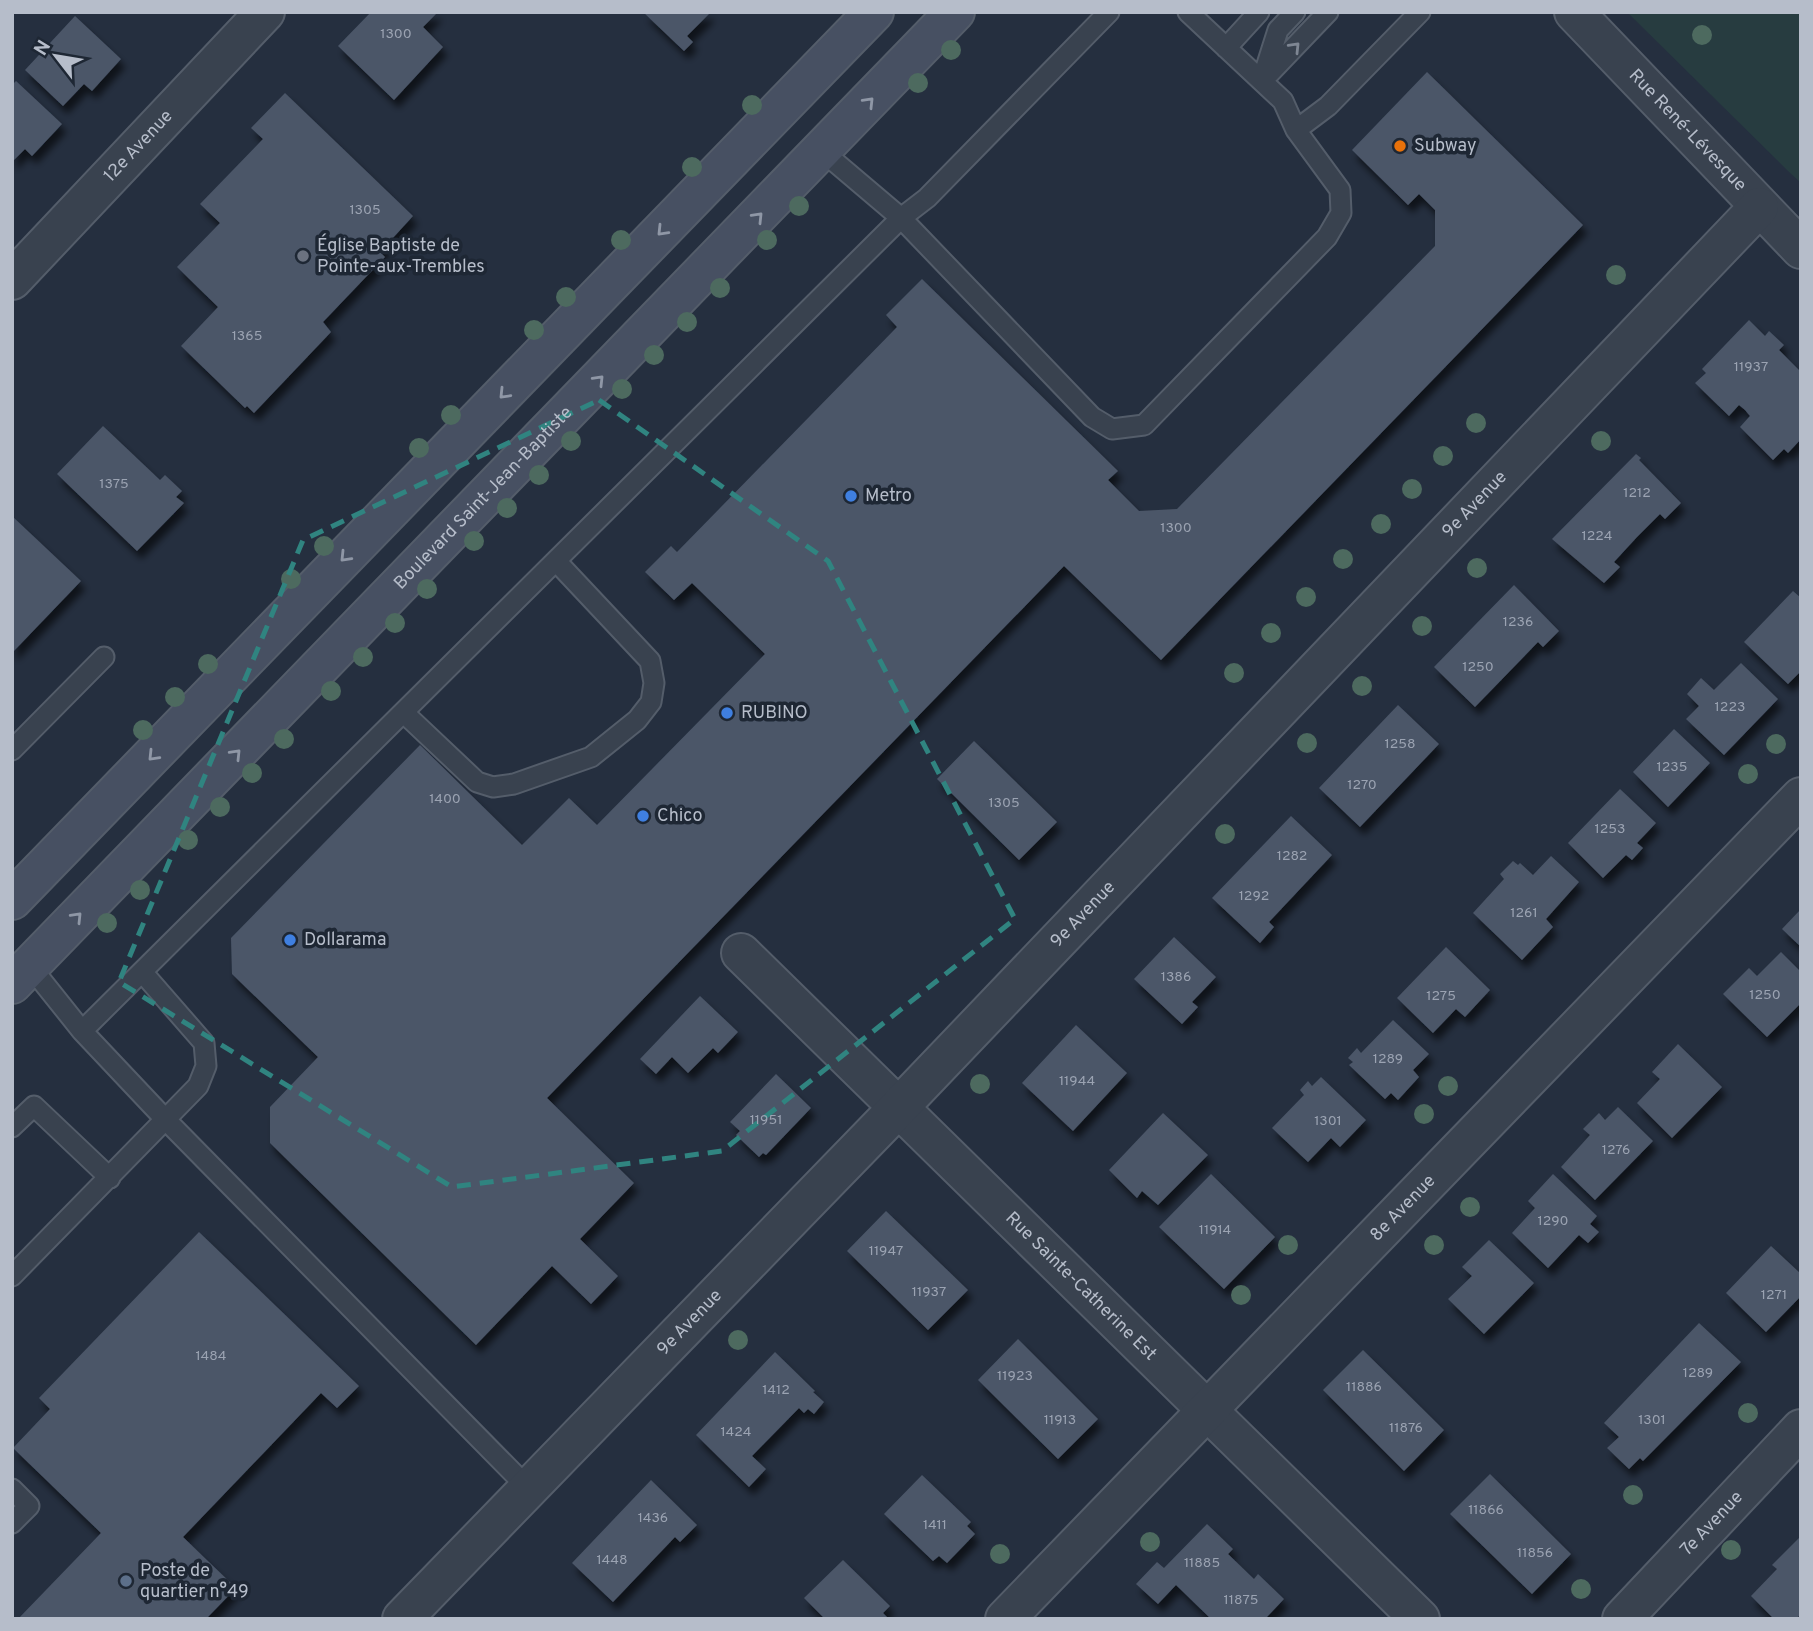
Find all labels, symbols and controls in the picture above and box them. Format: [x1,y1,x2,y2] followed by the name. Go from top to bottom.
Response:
[21,21,91,91] north arrow
[380,26,412,43] house number: 1300
[29,36,57,60] text: N
[1286,42,1299,55] one-way arrow
[1624,64,1751,196] street label: Rue René-Lévesque
[861,97,874,110] one-way arrow
[99,105,178,187] street label: 12e Avenue
[1414,135,1477,158] place label: Subway
[1392,138,1408,154] marker: Subway
[349,202,381,219] house number: 1305
[749,212,762,225] one-way arrow
[658,223,671,236] one-way arrow
[317,233,485,279] place label: Église Baptiste de Pointe-aux-Trembles
[295,248,311,264] marker: Église Baptiste de Pointe-aux-Trembles
[232,328,262,345] house number: 1365
[1734,359,1768,376] house number: 11937
[591,375,604,388] one-way arrow
[499,386,512,399] one-way arrow
[389,401,578,595] street label: Boulevard Saint-Jean-Baptiste
[1437,466,1512,543] street label: 9e Avenue
[99,476,129,493] house number: 1375
[865,485,912,508] place label: Metro
[1623,485,1651,502] house number: 1212
[843,488,859,504] marker: Metro
[1160,520,1192,537] house number: 1300
[1582,528,1612,545] house number: 1224
[341,549,354,562] one-way arrow
[1503,614,1533,631] house number: 1236
[1462,659,1494,676] house number: 1250
[1715,699,1745,716] house number: 1223
[741,702,808,725] place label: RUBINO
[719,705,735,721] marker: RUBINO
[1384,736,1416,753] house number: 1258
[148,747,161,760] one-way arrow
[227,749,240,762] one-way arrow
[1657,759,1687,776] house number: 1235
[1347,777,1377,794] house number: 1270
[429,791,461,808] house number: 1400
[988,795,1020,812] house number: 1305
[657,805,703,828] place label: Chico
[635,808,651,824] marker: Chico
[1595,821,1625,838] house number: 1253
[1277,848,1307,865] house number: 1282
[1046,876,1120,953] street label: 9e Avenue
[1239,888,1269,905] house number: 1292
[1510,905,1538,922] house number: 1261
[69,912,82,925] one-way arrow
[304,929,386,952] place label: Dollarama
[282,932,298,948] marker: Dollarama
[1161,969,1191,986] house number: 1386
[1749,987,1781,1004] house number: 1250
[1426,988,1456,1005] house number: 1275
[1373,1051,1403,1068] house number: 1289
[1059,1073,1095,1090] house number: 11944
[750,1112,782,1129] house number: 11951
[1314,1113,1342,1130] house number: 1301
[1602,1142,1630,1159] house number: 1276
[1365,1170,1441,1246] street label: 8e Avenue
[1000,1207,1161,1366] street label: Rue Sainte-Catherine Est
[1537,1213,1569,1230] house number: 1290
[1199,1222,1231,1239] house number: 11914
[869,1243,903,1260] house number: 11947
[652,1284,727,1361] street label: 9e Avenue
[912,1284,946,1301] house number: 11937
[1761,1287,1787,1304] house number: 1271
[196,1348,226,1365] house number: 1484
[1683,1365,1713,1382] house number: 1289
[997,1368,1033,1385] house number: 11923
[1346,1379,1382,1396] house number: 11886
[762,1382,790,1399] house number: 1412
[1044,1412,1076,1429] house number: 11913
[1638,1412,1666,1429] house number: 1301
[1389,1420,1423,1437] house number: 11876
[721,1424,751,1441] house number: 1424
[1676,1486,1748,1561] street label: 7e Avenue
[1468,1502,1504,1519] house number: 11866
[638,1510,668,1527] house number: 1436
[923,1517,947,1534] house number: 1411
[1517,1545,1553,1562] house number: 11856
[597,1552,627,1569] house number: 1448
[1184,1555,1220,1572] house number: 11885
[140,1560,249,1604] place label: Poste de quartier n°49
[118,1573,134,1589] marker: Poste de quartier n°49
[1224,1592,1258,1609] house number: 11875

